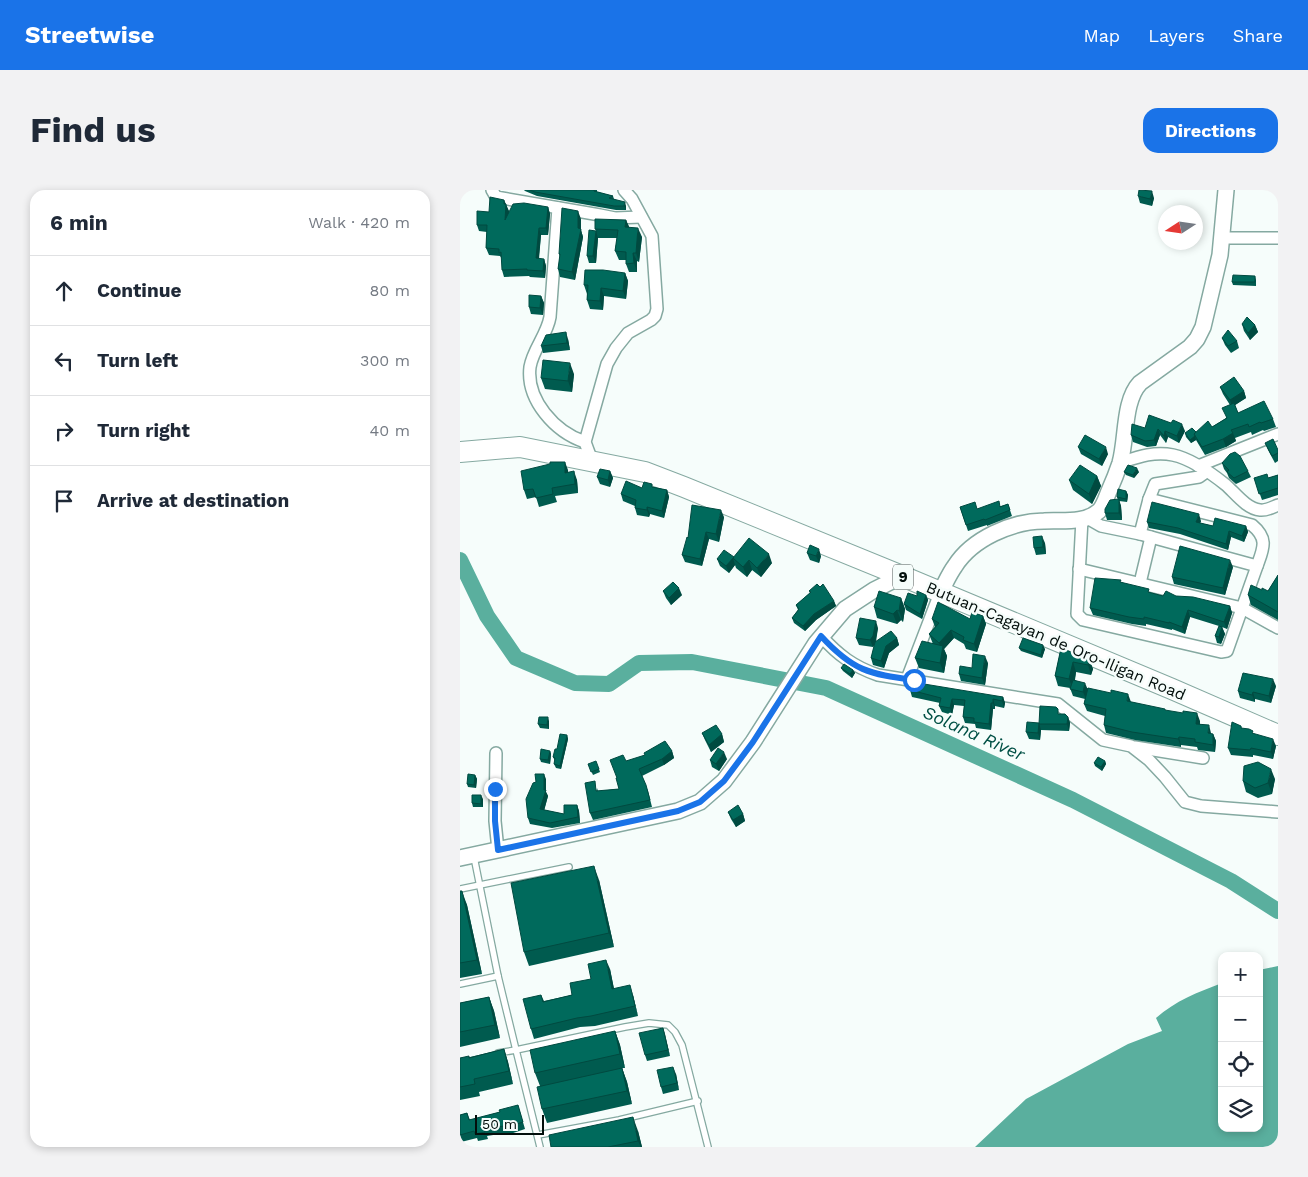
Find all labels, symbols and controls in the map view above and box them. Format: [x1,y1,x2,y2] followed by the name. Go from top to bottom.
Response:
[25,21,154,49] text: Streetwise
[1083,25,1120,46] text: Map
[1148,25,1205,46] text: Layers
[1233,25,1283,46] text: Share
[1143,108,1278,153] button: Directions
[30,109,156,151] text: Find us
[1158,205,1203,250] north arrow
[50,210,108,235] text: 6 min
[308,213,410,232] text: Walk · 420 m
[50,277,78,305] icon: ahead
[97,279,181,302] text: Continue
[369,281,410,300] text: 80 m
[50,347,78,375] icon: left
[97,349,178,372] text: Turn left
[360,351,410,370] text: 300 m
[50,417,78,445] icon: right
[97,419,190,442] text: Turn right
[370,421,410,440] text: 40 m
[50,487,78,515] icon: arrive
[97,489,289,512] text: Arrive at destination
[893,564,913,590] road number: 9
[923,578,1189,704] street label: Butuan-Cagayan de Oro-Iligan Road
[903,669,926,692] route start
[920,701,1029,765] water label: Solana River
[484,778,507,801] route end
[1218,952,1263,1132] map controls
[1218,952,1263,997] button: +
[1218,997,1263,1042] button: −
[1218,1042,1263,1087] button: locate
[1218,1087,1263,1132] button: layers
[475,1112,544,1135] scale bar
[482,1116,517,1132] text: 50 m

